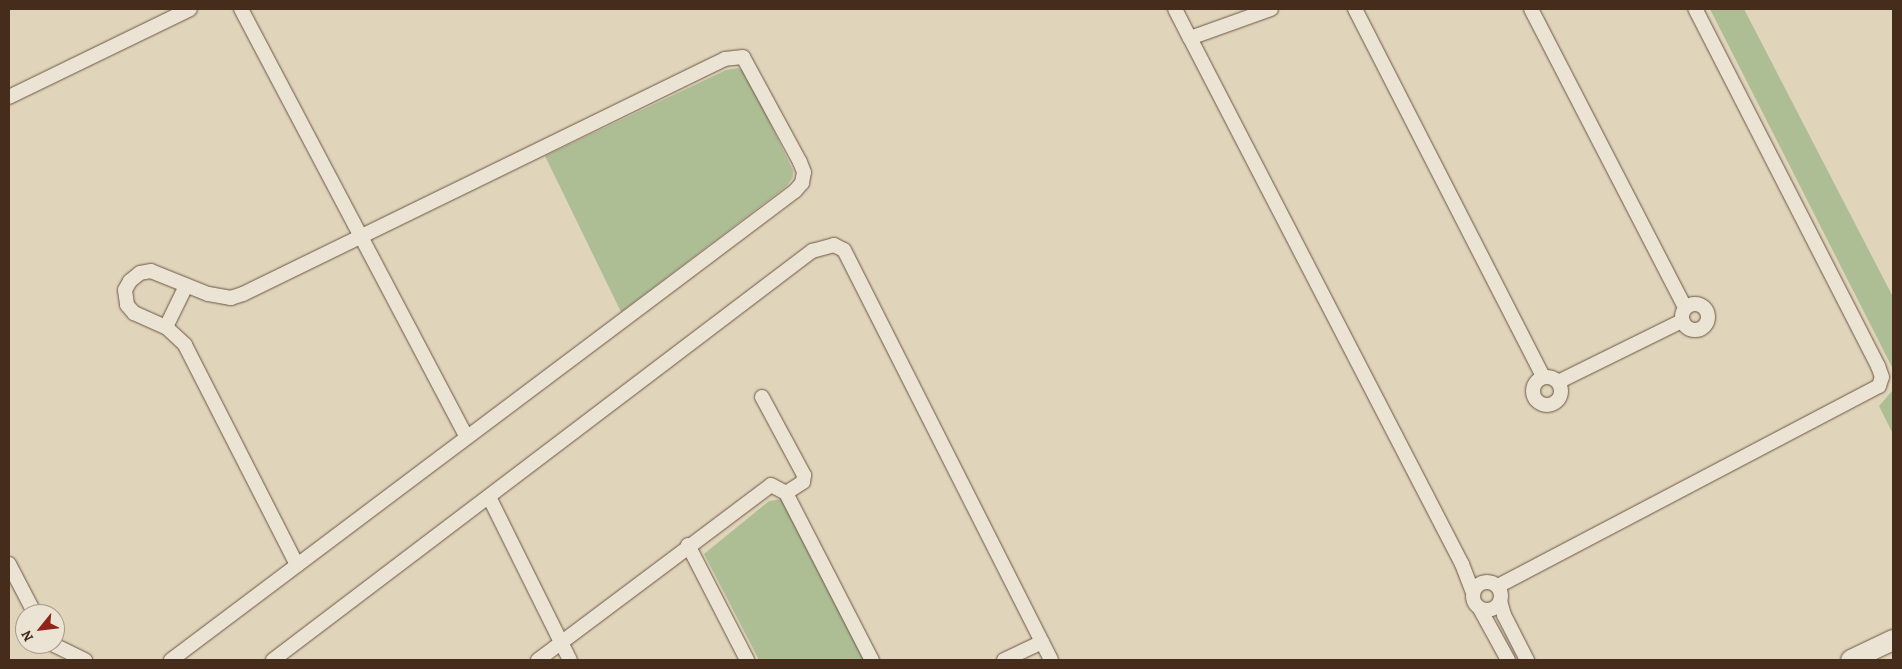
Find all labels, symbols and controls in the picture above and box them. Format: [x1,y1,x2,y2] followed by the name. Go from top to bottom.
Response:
[15,604,65,654] north arrow
[17,627,38,645] text: N

